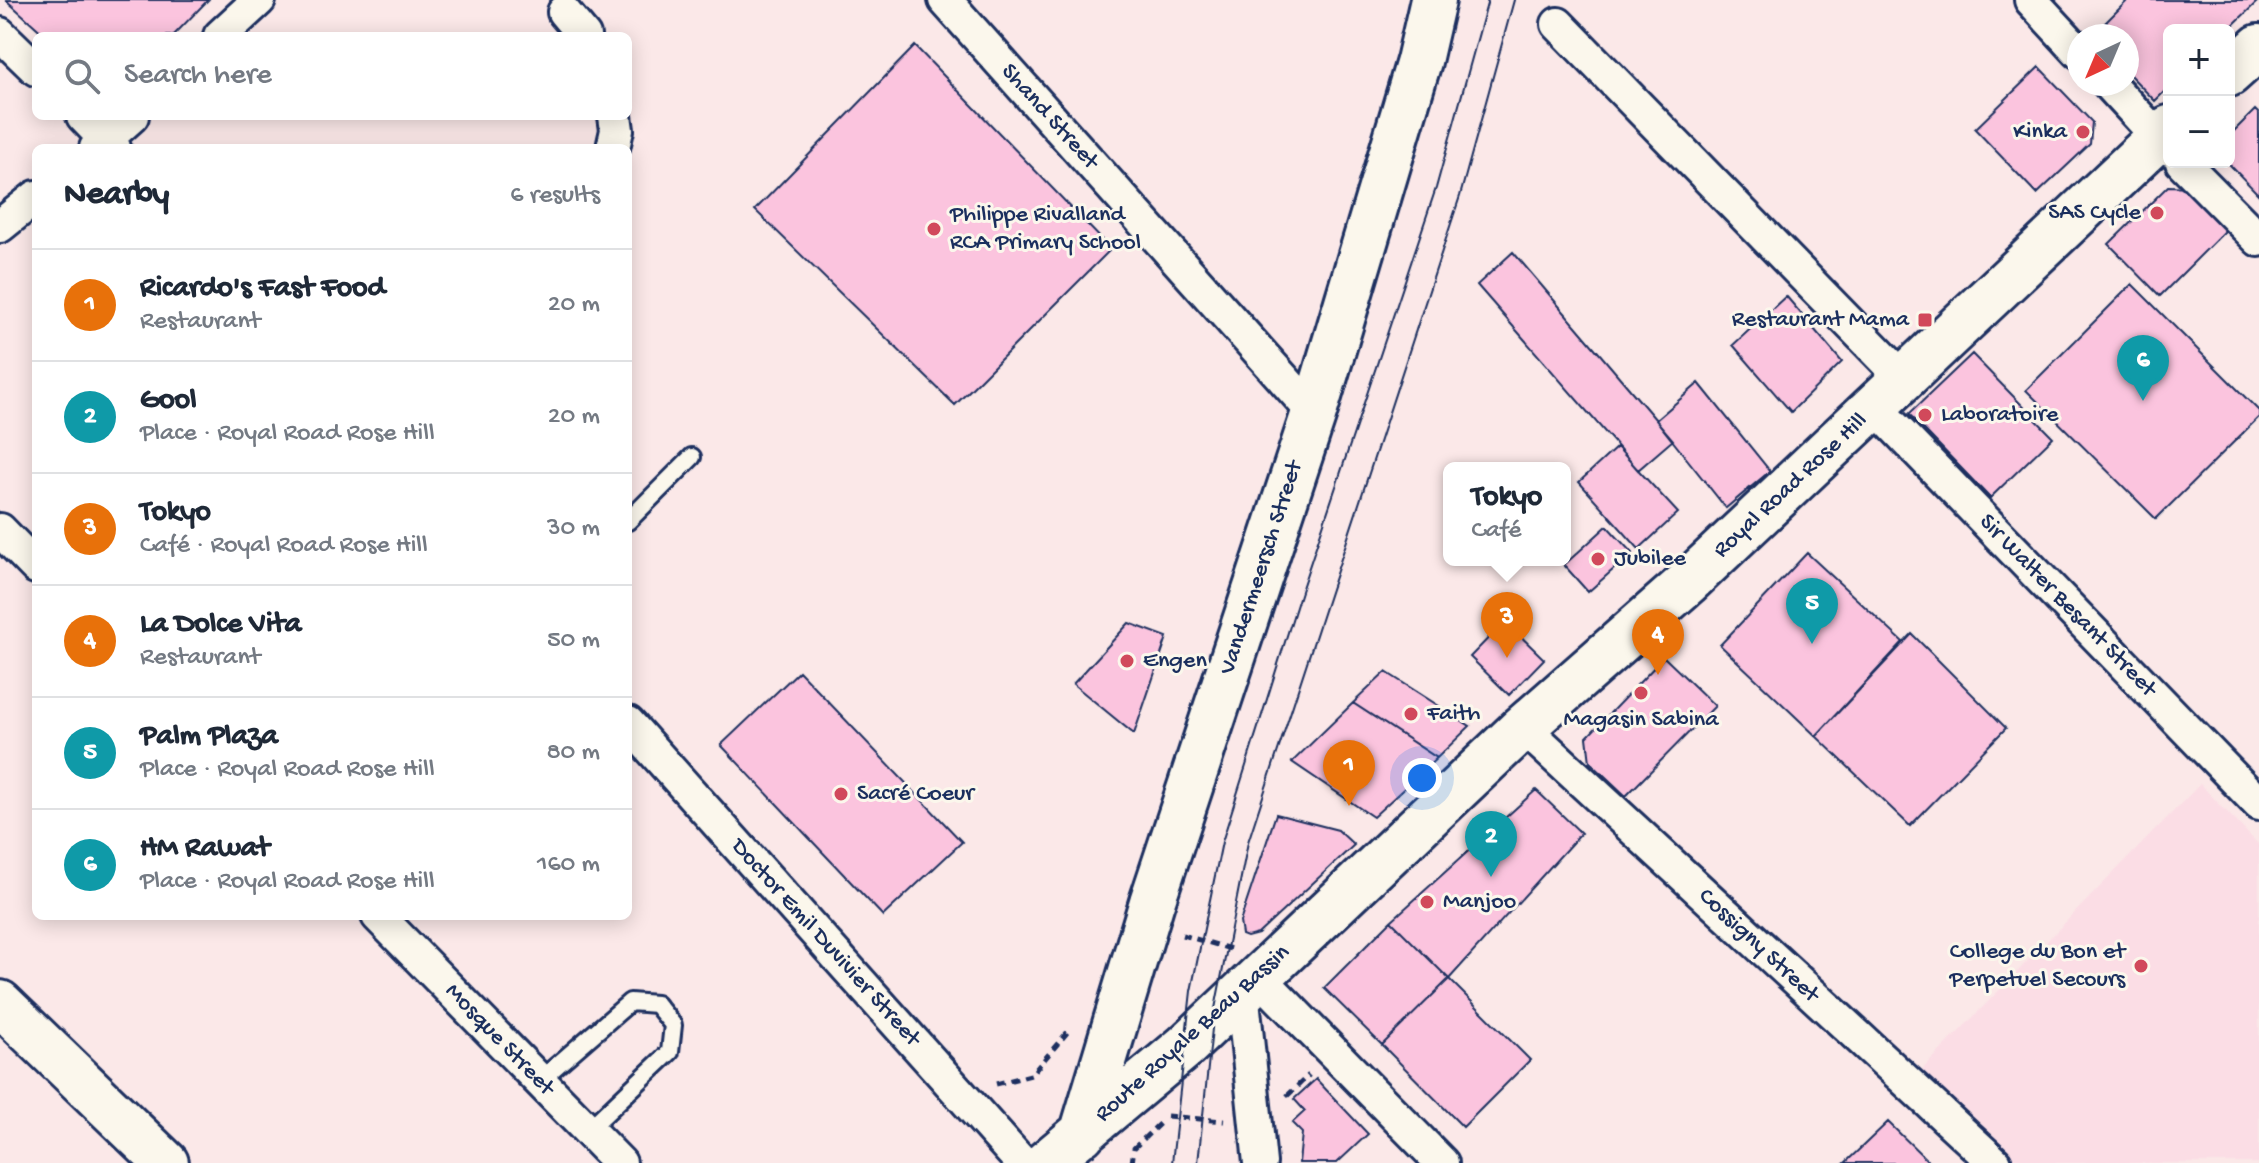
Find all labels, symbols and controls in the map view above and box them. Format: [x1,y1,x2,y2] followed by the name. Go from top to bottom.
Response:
[2067,24,2139,96] north arrow
[2163,24,2235,168] map controls
[2163,24,2235,96] button: +
[32,32,632,120] search box
[60,54,104,98] icon: search
[994,58,1106,178] street label: Shand Street
[124,59,272,94] text: Search here
[2163,96,2235,168] button: −
[2013,118,2068,147] place label: Kinka
[2074,123,2092,141] marker: Kinka
[64,176,169,216] text: Nearby
[510,181,600,212] text: 6 results
[2048,199,2142,228] place label: SAS Cycle
[949,201,1141,258] place label: Philippe Rivalland RCA Primary School
[2148,204,2166,222] marker: SAS Cycle
[925,220,943,238] marker: Philippe Rivalland RCA Primary School
[140,272,385,307] text: Ricardo's Fast Food
[85,290,95,321] text: 1
[548,290,600,321] text: 20 m
[1732,306,1910,335] place label: Restaurant Mama
[140,307,260,338] text: Restaurant
[1916,311,1934,329] marker: Restaurant Mama
[2117,335,2169,401] pin: 6
[140,384,197,419] text: Gool
[1941,401,2059,430] place label: Laboratoire
[84,402,96,433] text: 2
[548,402,600,433] text: 20 m
[1916,406,1934,424] marker: Laboratoire
[1708,407,1874,565] street label: Royal Road Rose Hill
[140,419,435,450] text: Place · Royal Road Rose Hill
[1213,455,1311,679] street label: Vandermeersch Street
[1443,462,1571,566] popup
[1472,481,1542,516] text: Tokyo
[140,496,211,531] text: Tokyo
[1972,508,2164,705] street label: Sir Walter Besant Street
[83,514,97,545] text: 3
[547,514,600,545] text: 30 m
[1472,516,1521,547] text: Café
[140,531,428,562] text: Café · Royal Road Rose Hill
[1614,545,1687,574] place label: Jubilee
[1589,550,1607,568] marker: Jubilee
[1786,578,1838,644] pin: 5
[1481,592,1533,658] pin: 3
[140,608,301,643] text: La Dolce Vita
[1632,609,1684,675] pin: 4
[84,626,96,657] text: 4
[547,626,600,657] text: 50 m
[140,643,260,674] text: Restaurant
[1143,647,1207,676] place label: Engen
[1118,652,1136,670] marker: Engen
[1632,684,1650,702] marker: Magasin Sabina
[1426,700,1481,729] place label: Faith
[1402,705,1420,723] marker: Faith
[1563,706,1719,735] place label: Magasin Sabina
[140,720,278,755] text: Palm Plaza
[83,738,97,769] text: 5
[546,738,600,769] text: 80 m
[1323,740,1375,806] pin: 1
[140,755,435,786] text: Place · Royal Road Rose Hill
[1402,758,1442,798] your location
[857,780,976,809] place label: Sacré Coeur
[832,785,850,803] marker: Sacré Coeur
[1465,811,1517,877] pin: 2
[140,832,270,867] text: HM Rawat
[723,832,928,1055] street label: Doctor Emil Duvivier Street
[83,850,97,881] text: 6
[537,850,600,881] text: 160 m
[140,867,435,898] text: Place · Royal Road Rose Hill
[1691,883,1826,1011] street label: Cossigny Street
[1443,888,1516,917] place label: Manjoo
[1418,893,1436,911] marker: Manjoo
[1089,938,1297,1129] street label: Route Royale Beau Bassin
[1949,938,2127,995] place label: College du Bon et Perpetuel Secours
[2132,957,2150,975] marker: College du Bon et Perpetuel Secours
[438,978,562,1104] street label: Mosque Street

